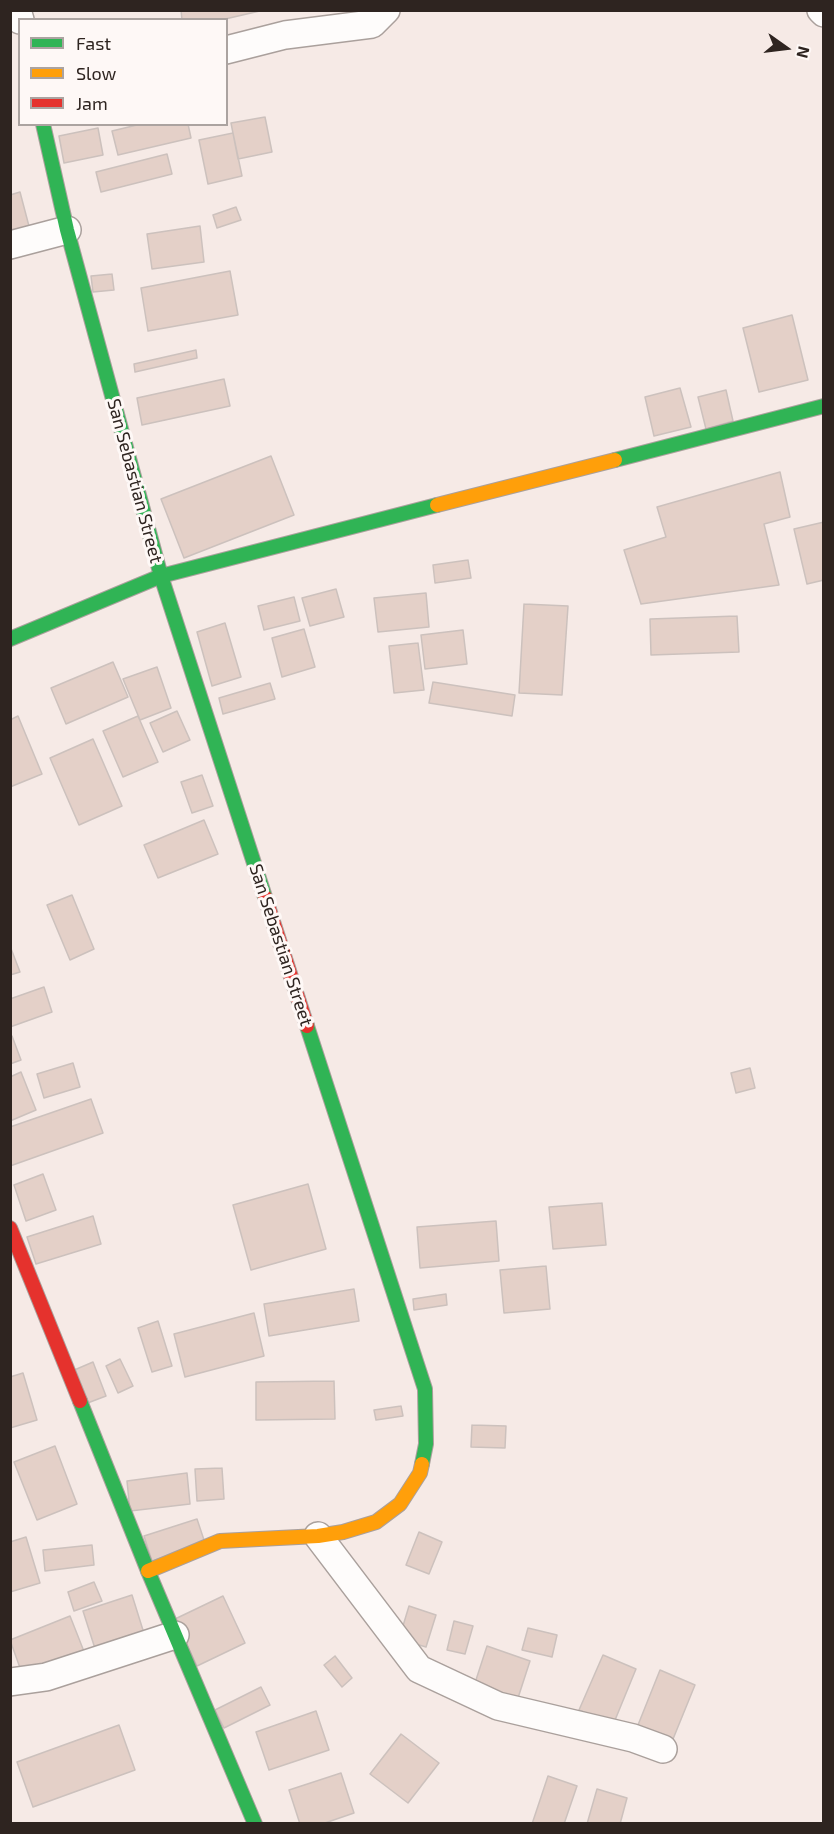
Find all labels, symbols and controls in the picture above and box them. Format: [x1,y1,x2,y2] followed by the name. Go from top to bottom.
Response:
[18,18,228,126] legend
[756,18,816,78] north arrow
[76,32,111,54] text: Fast
[793,45,815,60] text: N
[76,62,116,84] text: Slow
[76,92,108,114] text: Jam
[103,396,167,566] street label: San Sebastian Street
[245,861,317,1029] street label: San Sebastian Street

